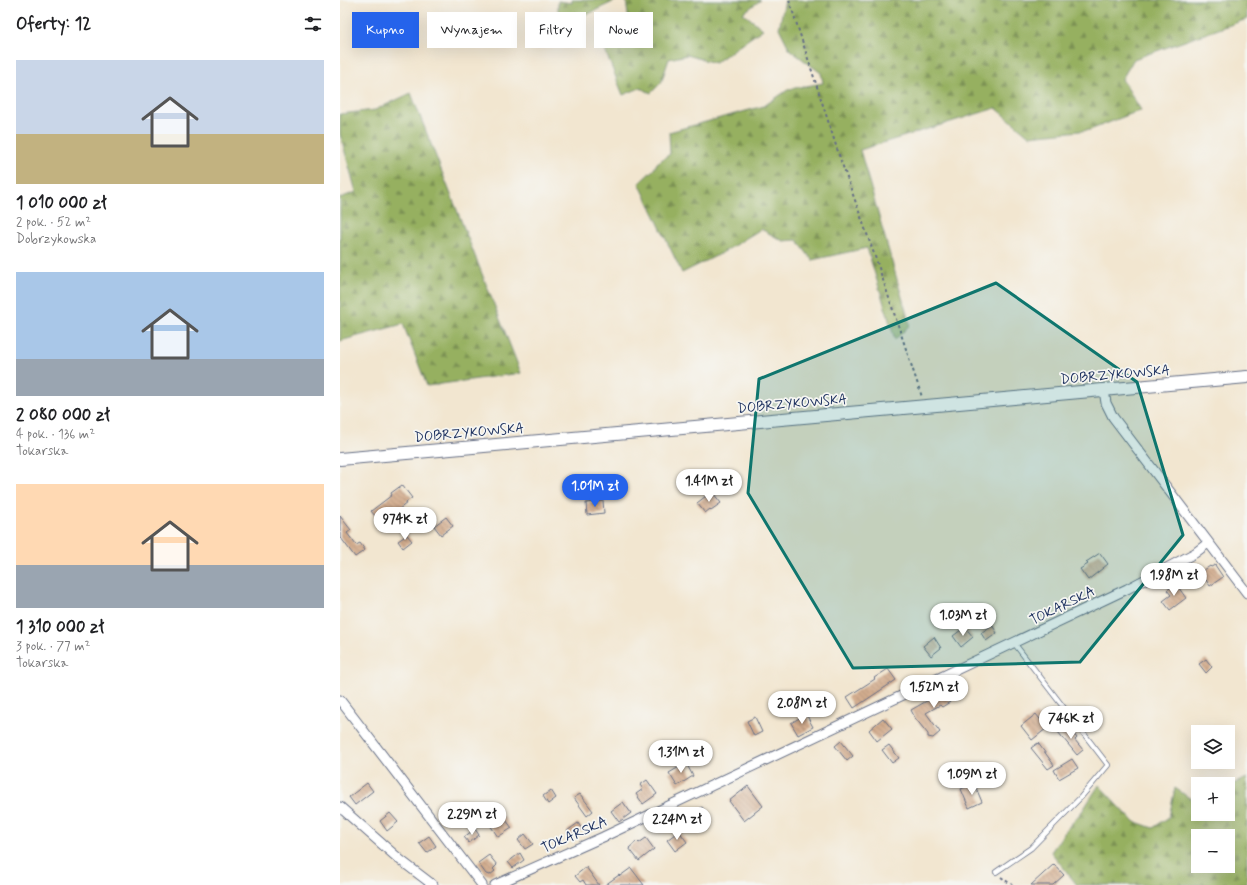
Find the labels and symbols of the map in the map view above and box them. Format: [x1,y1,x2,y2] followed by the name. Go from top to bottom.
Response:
[1060,361,1171,389] street label: DOBRZYKOWSKA
[737,390,848,418] street label: DOBRZYKOWSKA
[414,419,525,447] street label: DOBRZYKOWSKA
[668,469,750,503] pin: 1.41M zł
[554,474,636,508] pin: 1.01M zł
[368,507,442,541] pin: 974K zł
[1133,563,1215,597] pin: 1.98M zł
[1027,582,1098,629] street label: TOKARSKA
[922,603,1004,637] pin: 1.03M zł
[893,675,975,709] pin: 1.52M zł
[761,691,843,725] pin: 2.08M zł
[1034,706,1108,740] pin: 746K zł
[640,740,722,774] pin: 1.31M zł
[931,762,1013,796] pin: 1.09M zł
[431,802,513,836] pin: 2.29M zł
[636,807,718,841] pin: 2.24M zł
[538,812,610,857] street label: TOKARSKA

